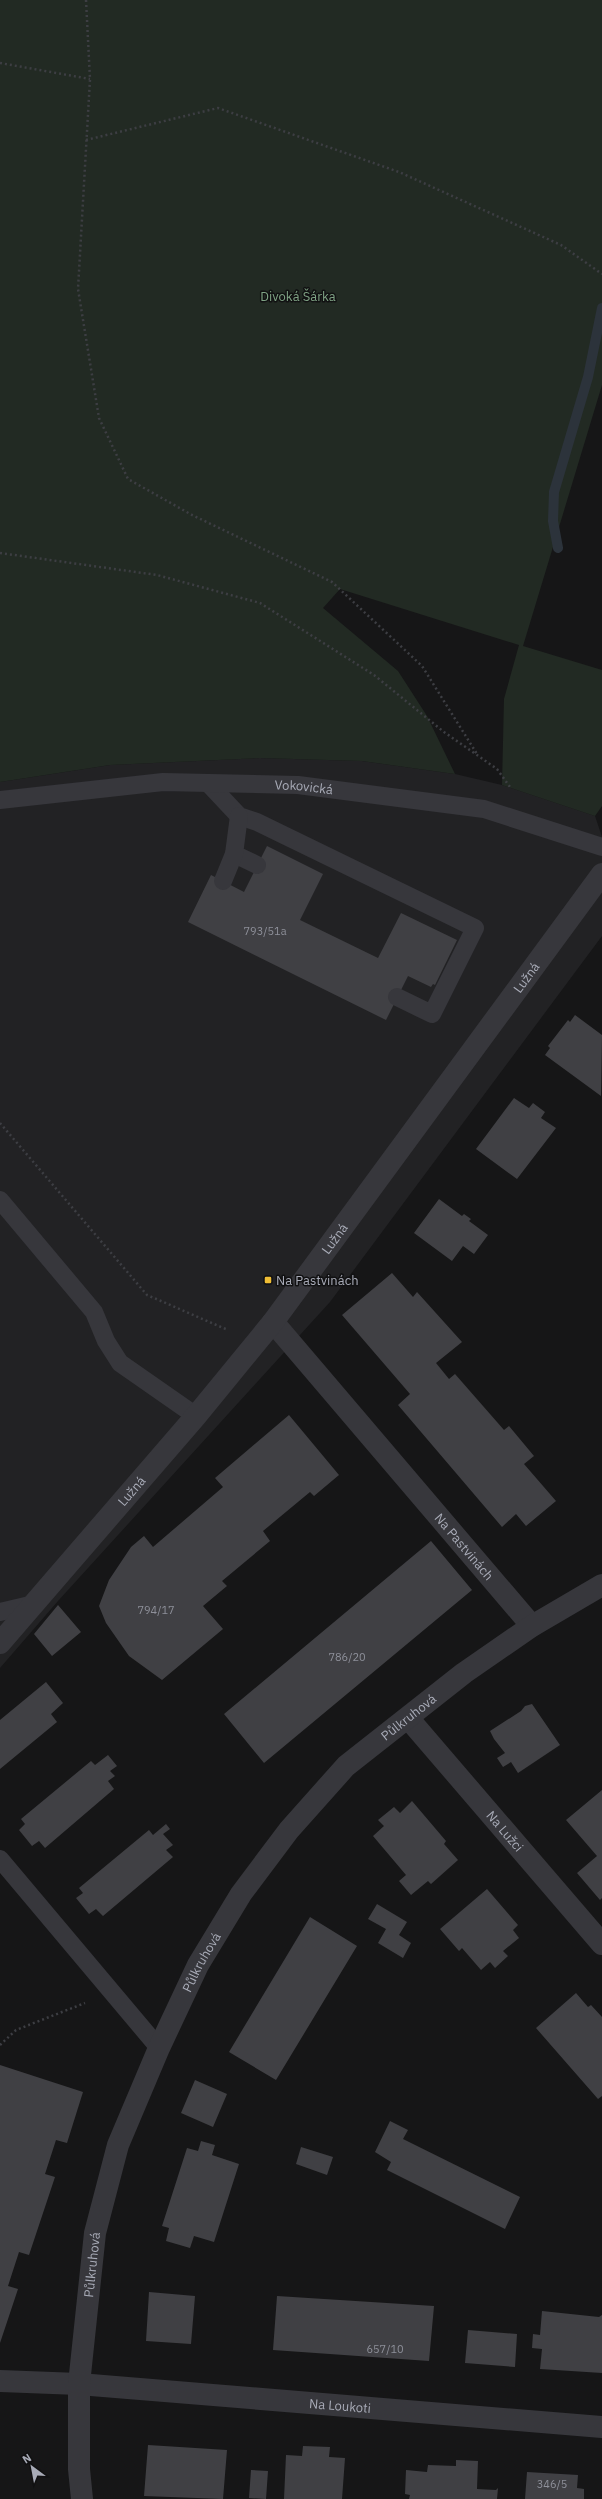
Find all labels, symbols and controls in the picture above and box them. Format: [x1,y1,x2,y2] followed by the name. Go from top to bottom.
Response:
[260,288,336,305] park label: Divoká Šárka
[274,776,334,798] street label: Vokovická
[243,924,287,938] house number: 793/51a
[509,959,543,996] street label: Lužná
[317,1220,351,1257] street label: Lužná
[276,1272,359,1289] place label: Na Pastvinách
[263,1275,273,1285] marker: Na Pastvinách
[114,1472,149,1509] street label: Lužná
[431,1510,498,1584] street label: Na Pastvinách
[137,1603,175,1617] house number: 794/17
[328,1650,366,1664] house number: 786/20
[377,1690,439,1744] street label: Půlkruhová
[483,1807,527,1855] street label: Na Lužci
[178,1929,224,1995] street label: Půlkruhová
[80,2231,104,2298] street label: Půlkruhová
[366,2342,404,2356] house number: 657/10
[308,2394,372,2416] street label: Na Loukoti
[12,2447,52,2487] north arrow
[20,2450,34,2467] text: N
[537,2477,567,2491] house number: 346/5

